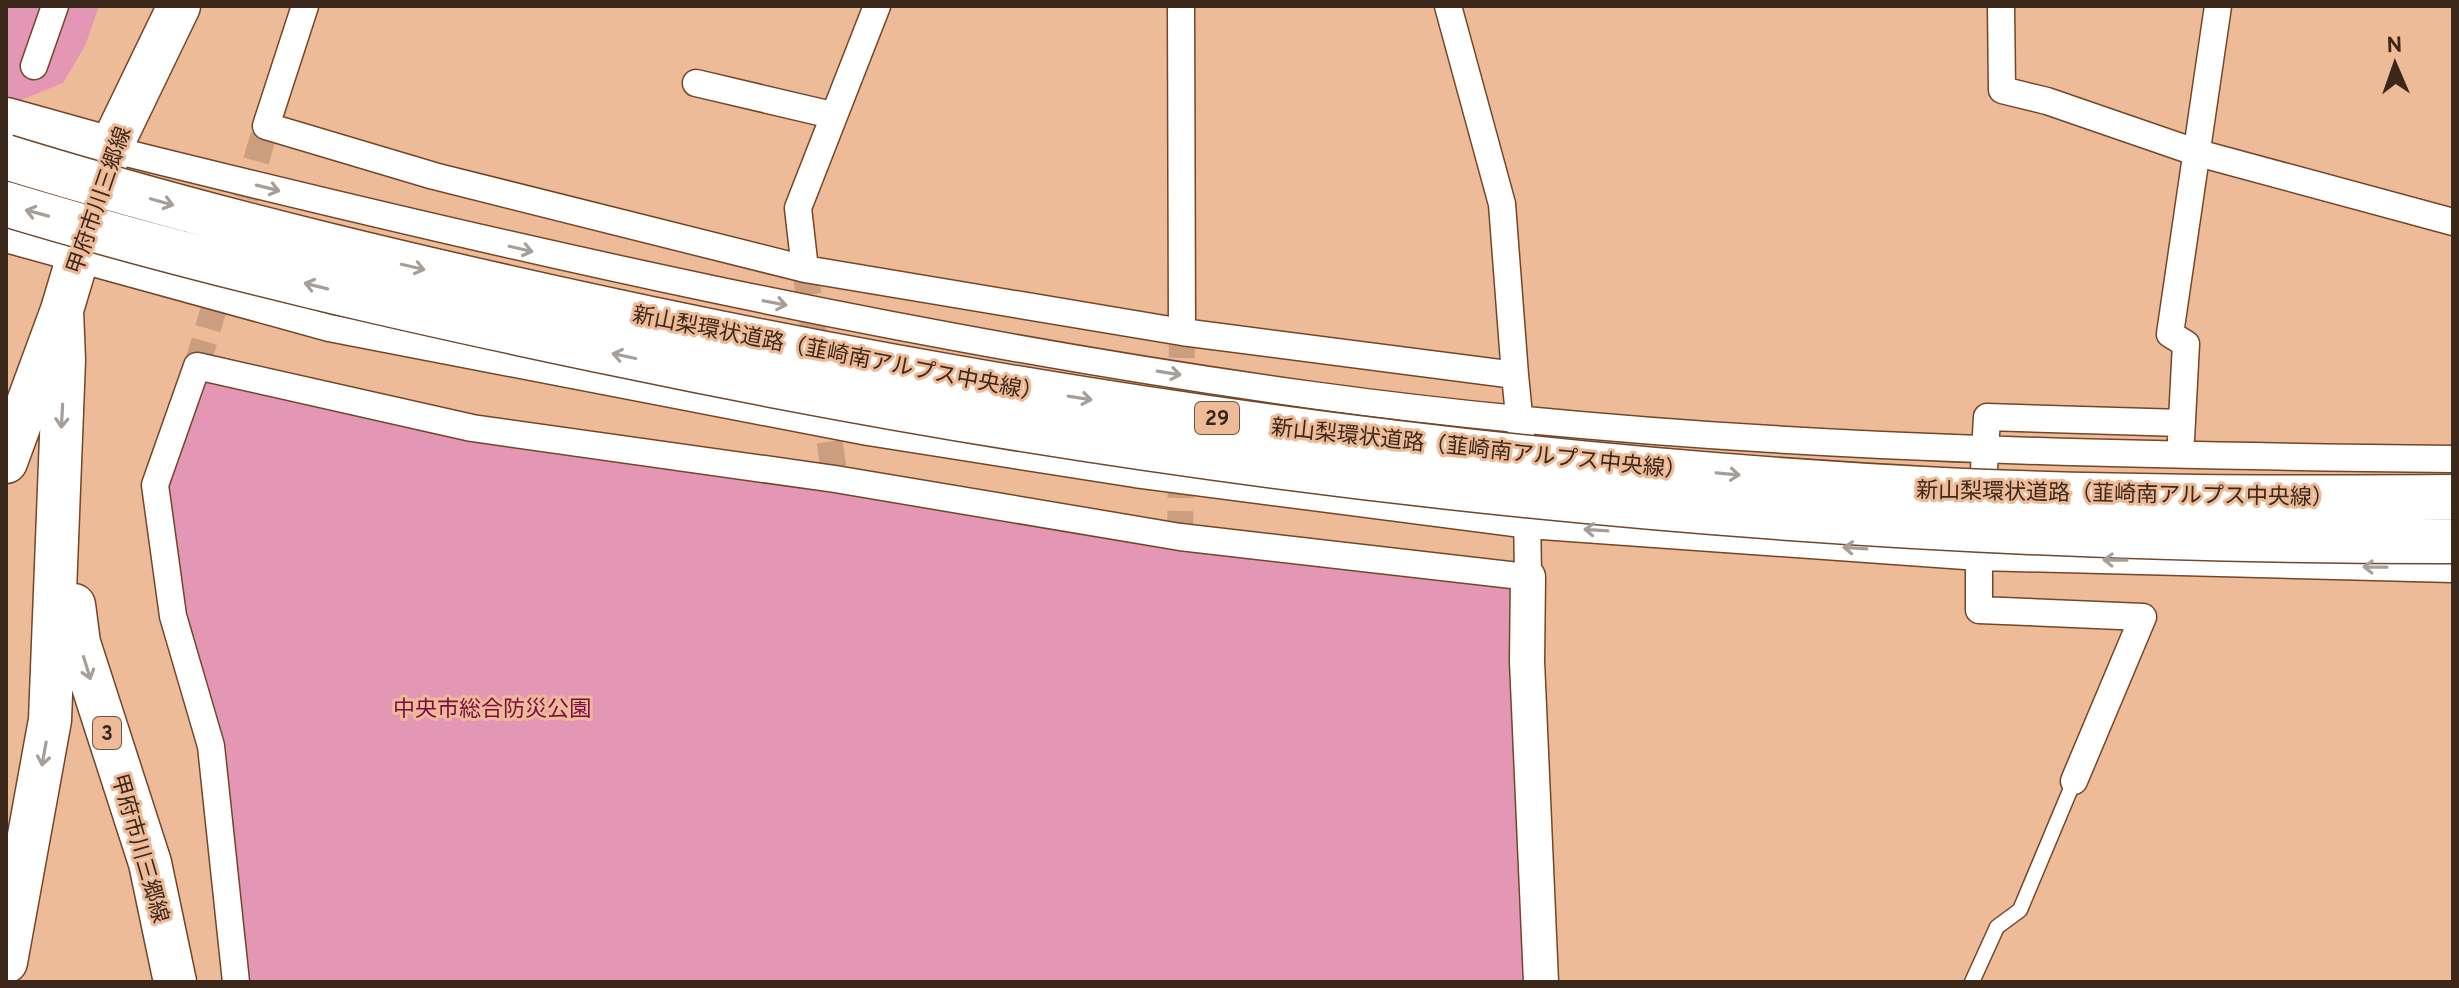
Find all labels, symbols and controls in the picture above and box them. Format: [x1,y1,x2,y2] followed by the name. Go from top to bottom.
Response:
[2355,24,2435,104] north arrow
[2386,33,2403,60] text: N
[63,124,138,278] street label: 甲府市川三郷線
[254,182,280,197] one-way arrow
[148,195,174,210] one-way arrow
[25,204,51,219] one-way arrow
[507,242,533,257] one-way arrow
[400,260,426,275] one-way arrow
[303,278,329,293] one-way arrow
[762,296,787,311] one-way arrow
[630,302,1045,409] street label: 新山梨環状道路（韮崎南アルプス中央線）
[612,348,637,363] one-way arrow
[1155,366,1181,381] one-way arrow
[1067,392,1093,407] one-way arrow
[54,402,69,429] one-way arrow
[1195,402,1239,434] road number: 29
[1270,415,1688,486] street label: 新山梨環状道路（韮崎南アルプス中央線）
[1714,467,1741,482] one-way arrow
[1916,478,2334,513] street label: 新山梨環状道路（韮崎南アルプス中央線）
[1583,522,1610,537] one-way arrow
[1842,540,1869,555] one-way arrow
[2102,553,2129,568] one-way arrow
[2362,559,2389,575] one-way arrow
[80,655,95,681] one-way arrow
[393,697,591,724] park label: 中央市総合防災公園
[93,717,121,749] road number: 3
[36,741,51,766] one-way arrow
[104,771,173,926] street label: 甲府市川三郷線

